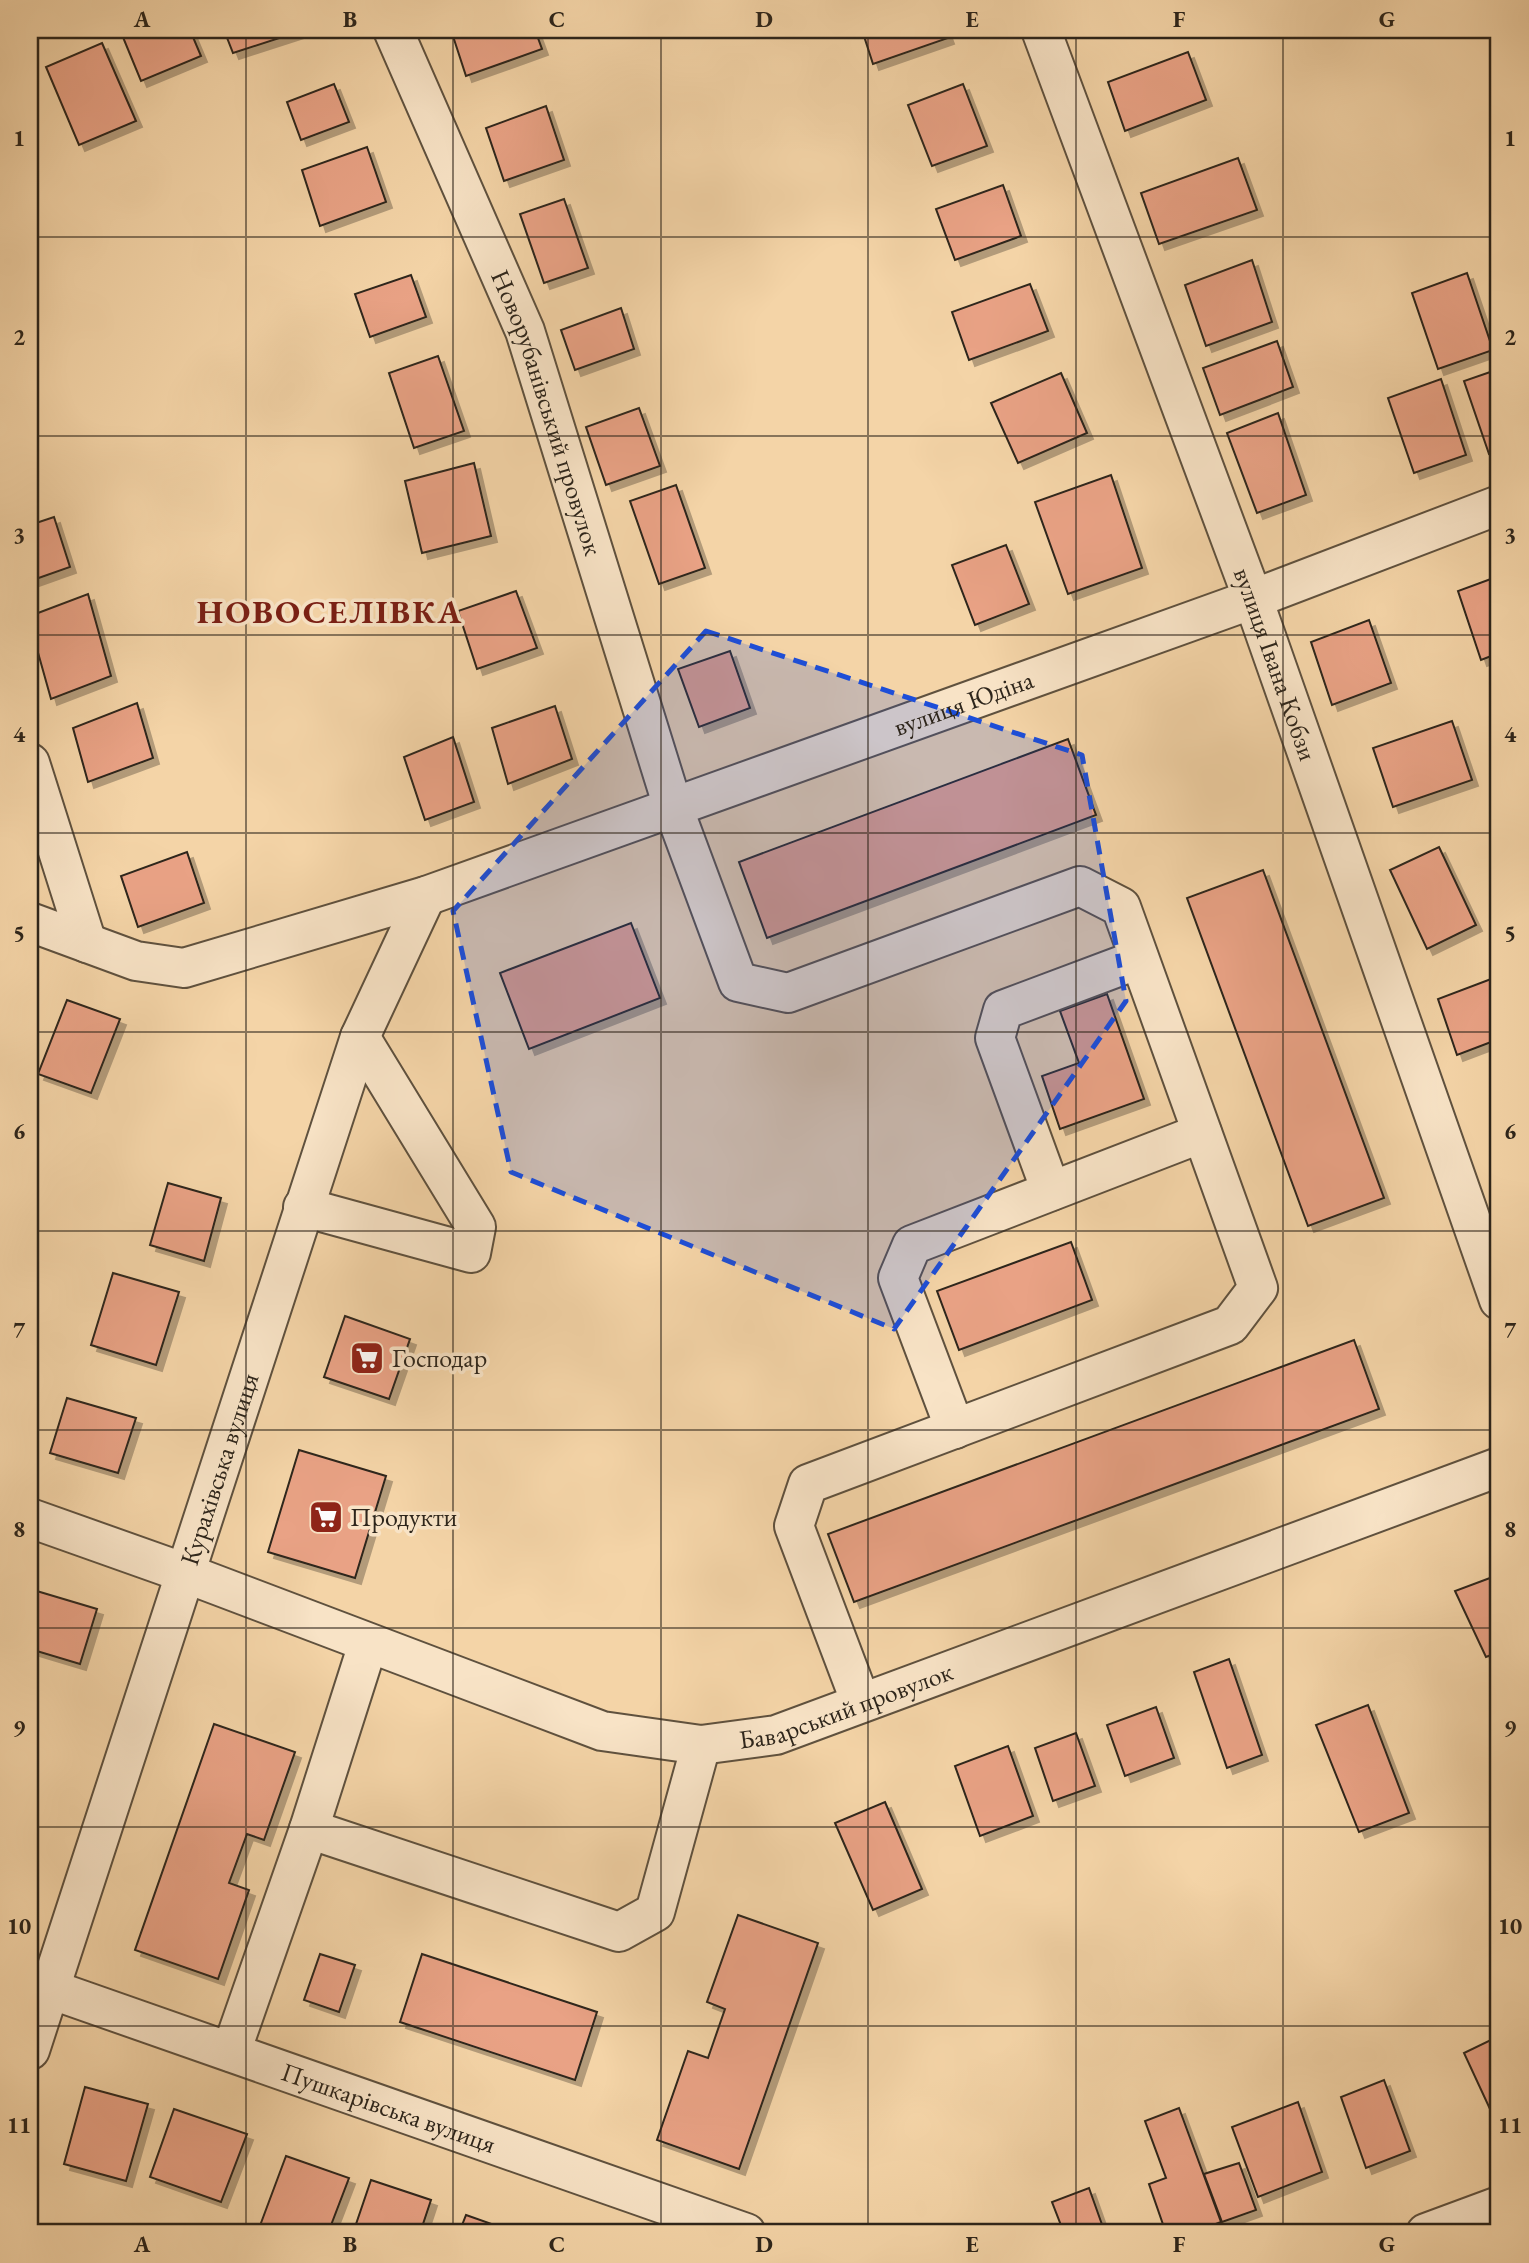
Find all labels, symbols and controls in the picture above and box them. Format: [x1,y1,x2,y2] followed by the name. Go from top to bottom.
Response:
[133,4,151,34] text: A
[343,4,357,34] text: B
[549,4,565,34] text: C
[755,4,773,34] text: D
[965,4,979,34] text: E
[1173,4,1186,34] text: F
[1379,4,1395,34] text: G
[13,123,25,153] text: 1
[1504,123,1516,153] text: 1
[483,264,611,560] street label: Новорубанівський провулок
[13,322,25,352] text: 2
[1504,322,1516,352] text: 2
[13,520,25,550] text: 3
[1504,520,1516,550] text: 3
[1226,563,1325,765] street label: вулиця Івана Кобзи
[197,590,463,633] district label: НОВОСЕЛІВКА
[889,662,1039,744] street label: вулиця Юдіна
[13,719,26,749] text: 4
[1504,719,1517,749] text: 4
[13,918,25,948] text: 5
[1504,918,1516,948] text: 5
[13,1116,25,1146] text: 6
[1504,1116,1516,1146] text: 6
[13,1315,26,1345] text: 7
[1504,1315,1517,1345] text: 7
[348,1339,386,1377] supermarket icon: Господар
[392,1341,487,1375] place label: Господар
[172,1369,266,1569] street label: Курахівська вулиця
[307,1498,345,1536] supermarket icon: Продукти
[350,1500,458,1534] place label: Продукти
[13,1514,25,1544] text: 8
[1504,1514,1516,1544] text: 8
[737,1654,958,1757] street label: Баварський провулок
[13,1713,25,1743] text: 9
[1504,1713,1516,1743] text: 9
[7,1911,31,1941] text: 10
[1498,1911,1522,1941] text: 10
[277,2054,500,2161] street label: Пушкарівська вулиця
[7,2110,31,2140] text: 11
[1498,2110,1522,2140] text: 11
[133,2229,151,2259] text: A
[343,2229,357,2259] text: B
[549,2229,565,2259] text: C
[755,2229,773,2259] text: D
[965,2229,979,2259] text: E
[1173,2229,1186,2259] text: F
[1379,2229,1395,2259] text: G

